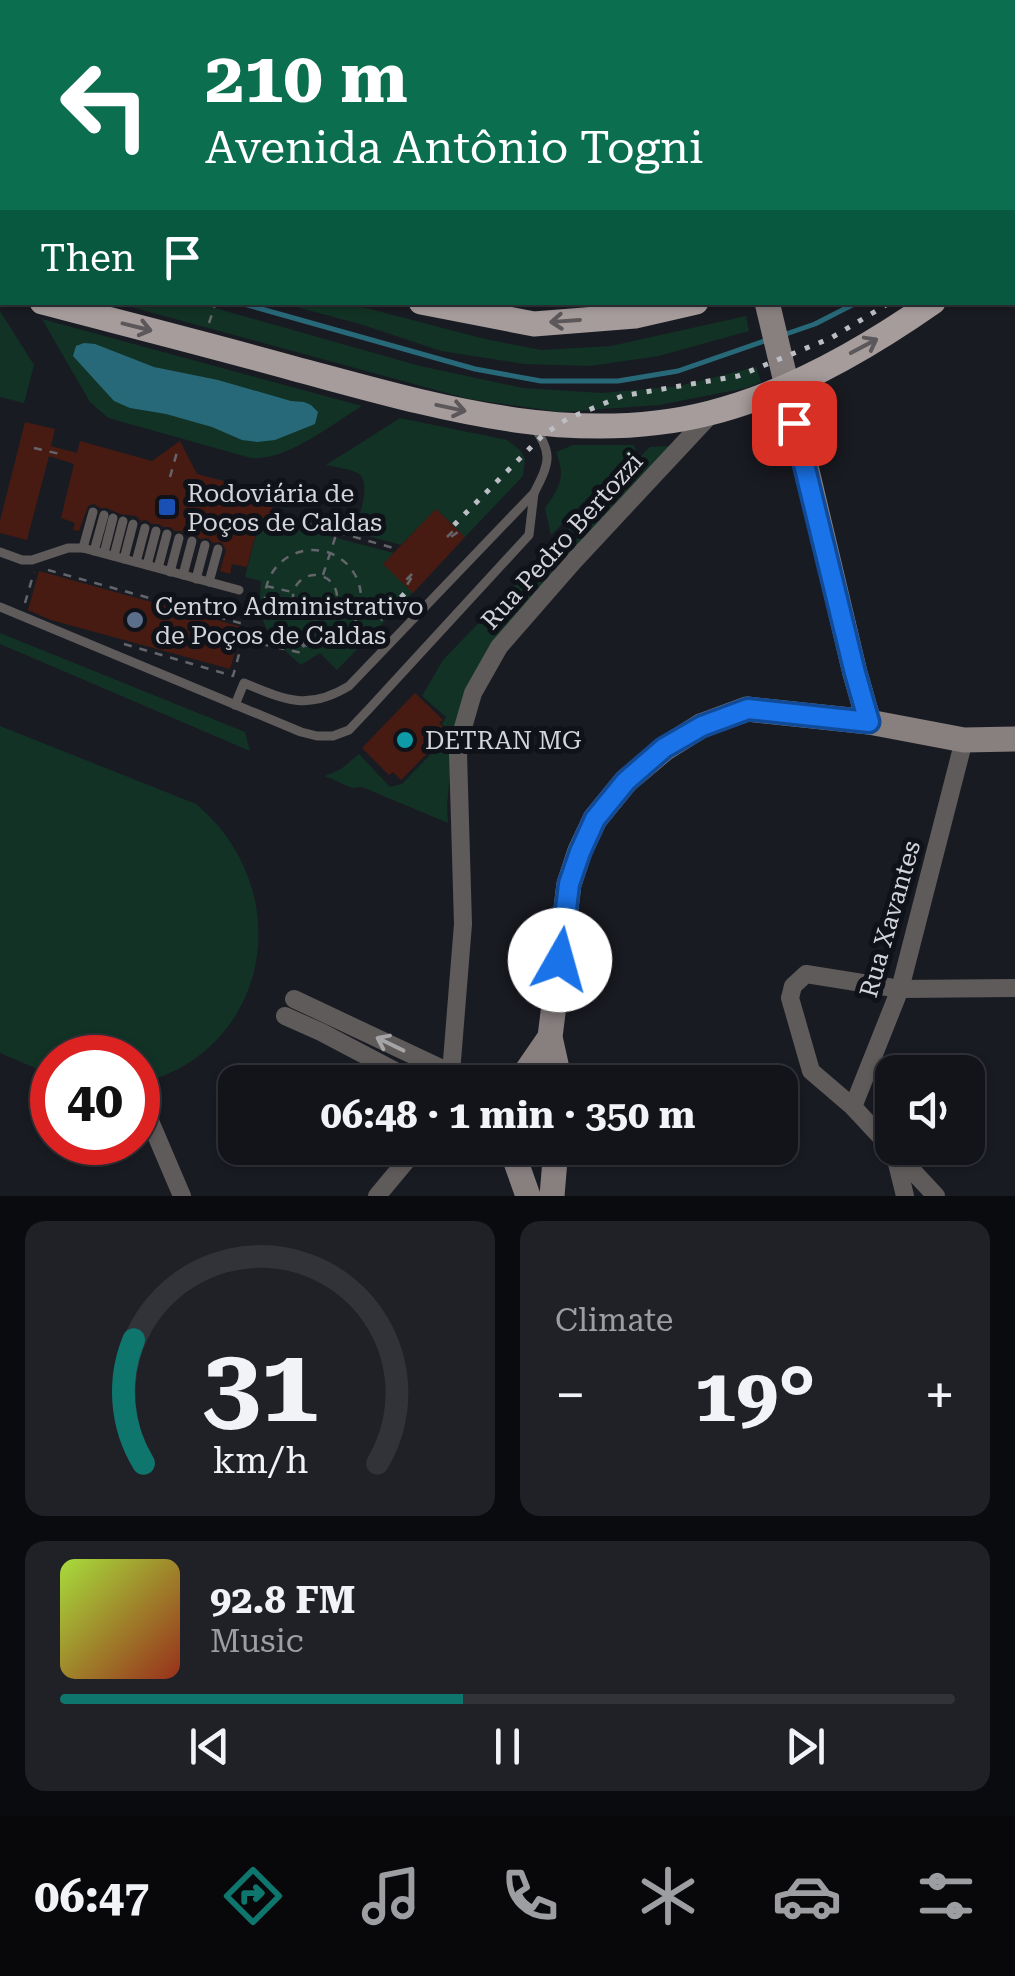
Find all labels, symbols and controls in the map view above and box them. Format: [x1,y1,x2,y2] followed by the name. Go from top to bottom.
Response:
[205,37,408,119] text: 210 m
[40,40,170,170] icon: left
[205,121,703,174] text: Avenida Antônio Togni
[155,230,210,285] icon: arrive
[40,236,135,280] text: Then
[549,312,581,331] one-way arrow
[121,318,152,337] one-way arrow
[849,336,879,355] one-way arrow
[752,381,837,466] pin
[767,396,822,451] icon: arrive
[434,400,466,419] one-way arrow
[475,447,649,635] street label: Rua Pedro Bertozzi
[187,479,382,537] place label: Rodoviária de Poços de Caldas
[156,496,178,518] marker: Rodoviária de Poços de Caldas
[155,592,424,650] place label: Centro Administrativo de Poços de Caldas
[124,609,146,631] marker: Centro Administrativo de Poços de Caldas
[425,726,581,755] place label: DETRAN MG
[394,729,416,751] marker: DETRAN MG
[854,837,926,1001] street label: Rua Xavantes
[508,908,612,1012] position arrow
[376,1033,406,1052] one-way arrow
[30,1035,160,1165] speed limit sign: 40
[875,1055,985,1165] map controls
[875,1055,985,1165] button: sound
[321,1093,695,1137] text: 06:48 · 1 min · 350 m
[555,1301,673,1339] text: Climate
[202,1325,318,1446] text: 31
[694,1351,816,1439] text: 19°
[555,1363,586,1427] text: −
[924,1363,955,1427] text: +
[212,1440,308,1482] text: km/h
[210,1578,356,1622] text: 92.8 FM
[210,1622,304,1660] text: Music
[182,1719,237,1774] icon: previous
[480,1719,535,1774] icon: pause
[778,1719,833,1774] icon: next
[218,1861,288,1931] icon: directions
[356,1861,426,1931] icon: music
[495,1861,565,1931] icon: phone
[633,1861,703,1931] icon: climate
[772,1861,842,1931] icon: car
[911,1861,981,1931] icon: filters
[34,1870,149,1923] text: 06:47

